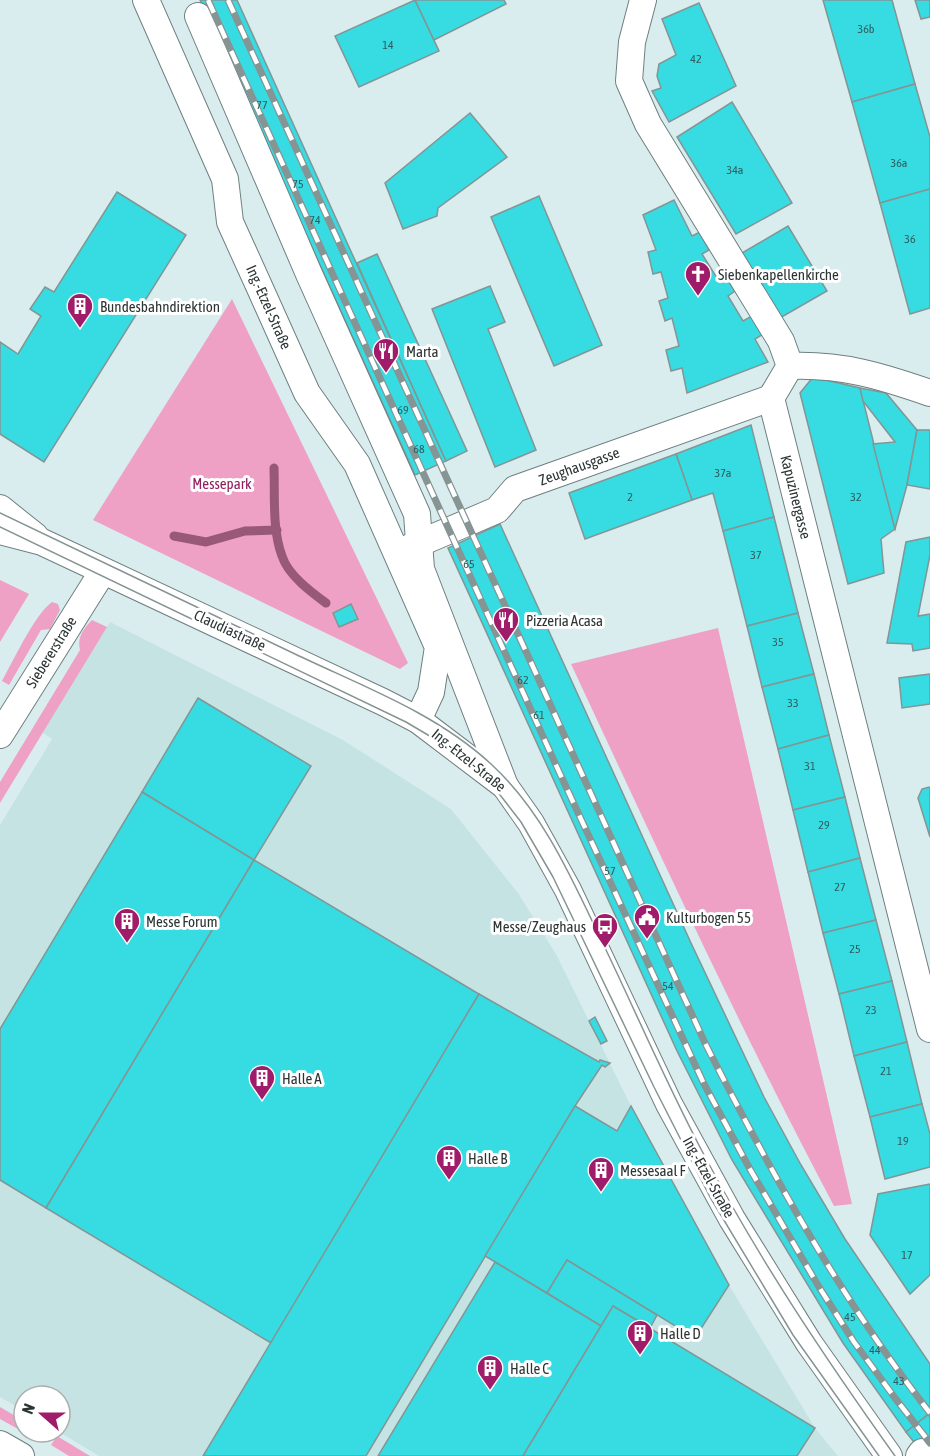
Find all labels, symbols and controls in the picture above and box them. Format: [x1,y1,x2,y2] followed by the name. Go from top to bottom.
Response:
[858,22,875,36] house number: 36b
[382,38,394,52] house number: 14
[690,52,702,66] house number: 42
[256,98,268,112] house number: 77
[891,156,907,170] house number: 36a
[727,163,743,177] house number: 34a
[292,177,304,191] house number: 75
[309,213,321,227] house number: 74
[904,232,916,246] house number: 36
[683,259,713,297] church icon: Siebenkapellenkirche
[243,262,295,352] street label: Ing.-Etzel-Straße
[718,266,839,283] place label: Siebenkapellenkirche
[65,291,95,329] building icon: Bundesbahndirektion
[100,298,220,315] place label: Bundesbahndirektion
[371,336,401,374] restaurant icon: Marta
[406,343,439,360] place label: Marta
[397,403,409,417] house number: 69
[413,442,425,456] house number: 68
[536,443,622,488] street label: Zeughausgasse
[777,453,815,541] street label: Kapuzinergasse
[715,466,731,480] house number: 37a
[192,475,252,492] park label: Messepark
[627,490,633,504] house number: 2
[850,490,862,504] house number: 32
[750,548,762,562] house number: 37
[463,557,475,571] house number: 65
[491,605,521,643] restaurant icon: Pizzeria Acasa
[191,606,269,654] street label: Claudiastraße
[526,612,603,629] place label: Pizzeria Acasa
[22,613,80,691] street label: Siebererstraße
[772,635,784,649] house number: 35
[517,673,529,687] house number: 62
[787,696,799,710] house number: 33
[533,708,545,722] house number: 61
[429,725,509,795] street label: Ing.-Etzel-Straße
[804,759,816,773] house number: 31
[818,818,830,832] house number: 29
[604,864,616,878] house number: 57
[834,880,846,894] house number: 27
[632,902,662,940] public building icon: Kulturbogen 55
[112,906,142,944] building icon: Messe Forum
[666,909,751,926] place label: Kulturbogen 55
[590,911,620,949] bus stop icon: Messe/Zeughaus
[146,913,218,930] place label: Messe Forum
[493,918,586,935] place label: Messe/Zeughaus
[849,942,861,956] house number: 25
[662,979,674,993] house number: 54
[865,1003,877,1017] house number: 23
[247,1063,277,1101] building icon: Halle A
[880,1064,892,1078] house number: 21
[282,1070,322,1087] place label: Halle A
[680,1134,738,1221] street label: Ing.-Etzel-Straße
[897,1134,909,1148] house number: 19
[434,1143,464,1181] building icon: Halle B
[468,1150,507,1167] place label: Halle B
[586,1155,616,1193] building icon: Messesaal F
[620,1162,686,1179] place label: Messesaal F
[901,1248,913,1262] house number: 17
[844,1310,856,1324] house number: 45
[625,1318,655,1356] building icon: Halle D
[660,1325,701,1342] place label: Halle D
[869,1343,881,1357] house number: 44
[475,1353,505,1391] building icon: Halle C
[510,1360,549,1377] place label: Halle C
[893,1374,905,1388] house number: 43
[12,1384,72,1444] north arrow
[18,1401,38,1416] text: N

